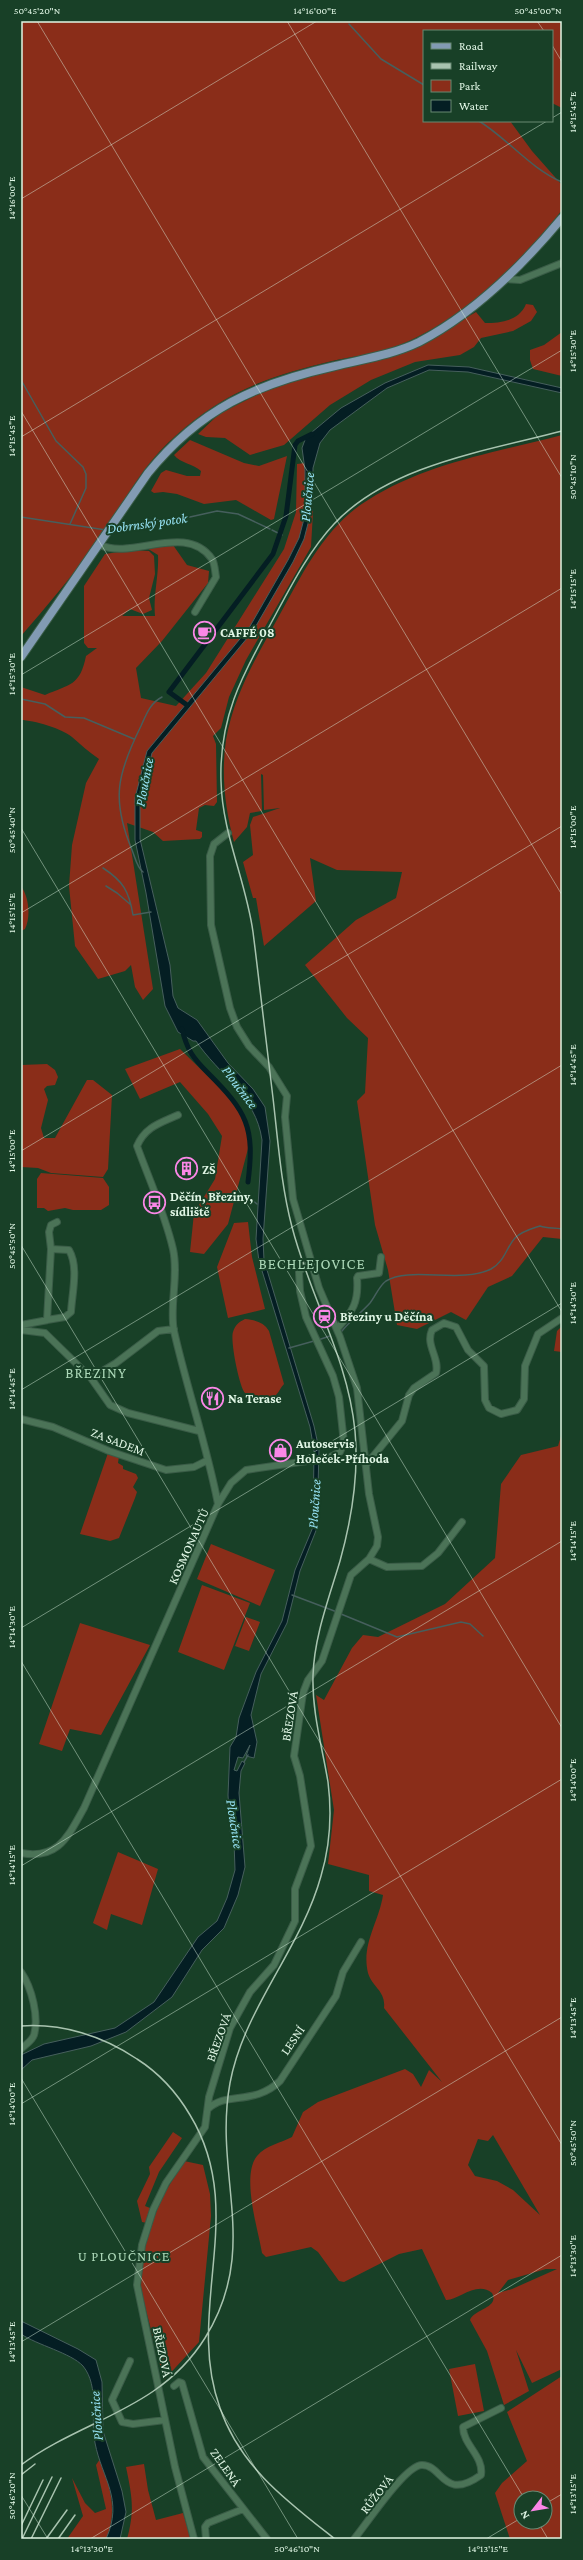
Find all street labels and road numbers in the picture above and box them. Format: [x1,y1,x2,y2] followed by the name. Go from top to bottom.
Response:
[89,1424,147,1459] street label: ZA SADEM
[165,1506,212,1586] street label: KOSMONAUTŮ
[278,1689,301,1742] street label: BŘEZOVÁ
[203,2010,234,2064] street label: BŘEZOVÁ
[277,2023,308,2058] street label: LESNÍ
[150,2326,175,2379] street label: BŘEZOVÁ
[207,2445,244,2490] street label: ZELENÁ
[357,2472,396,2517] street label: RŮŽOVÁ

